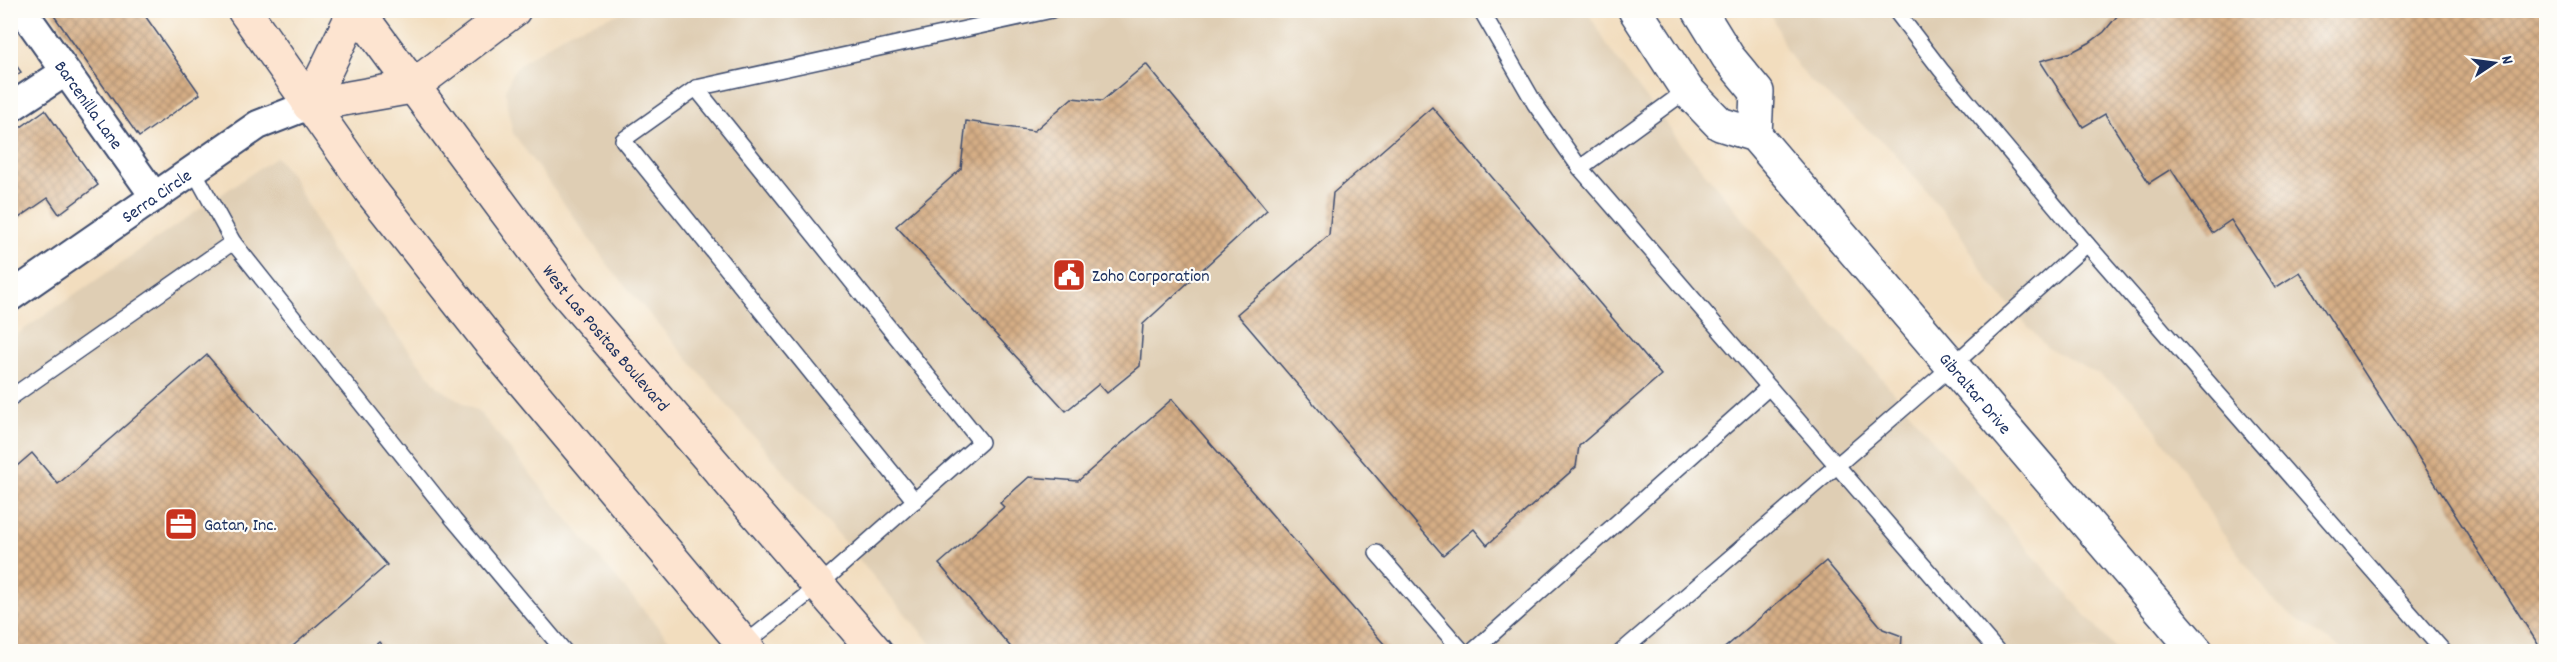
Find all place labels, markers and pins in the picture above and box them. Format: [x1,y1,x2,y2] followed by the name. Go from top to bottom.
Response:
[1051,257,1087,293] public building icon: Zoho Corporation
[1092,265,1210,290] place label: Zoho Corporation
[163,506,199,542] office icon: Gatan, Inc.
[204,514,277,539] place label: Gatan, Inc.

